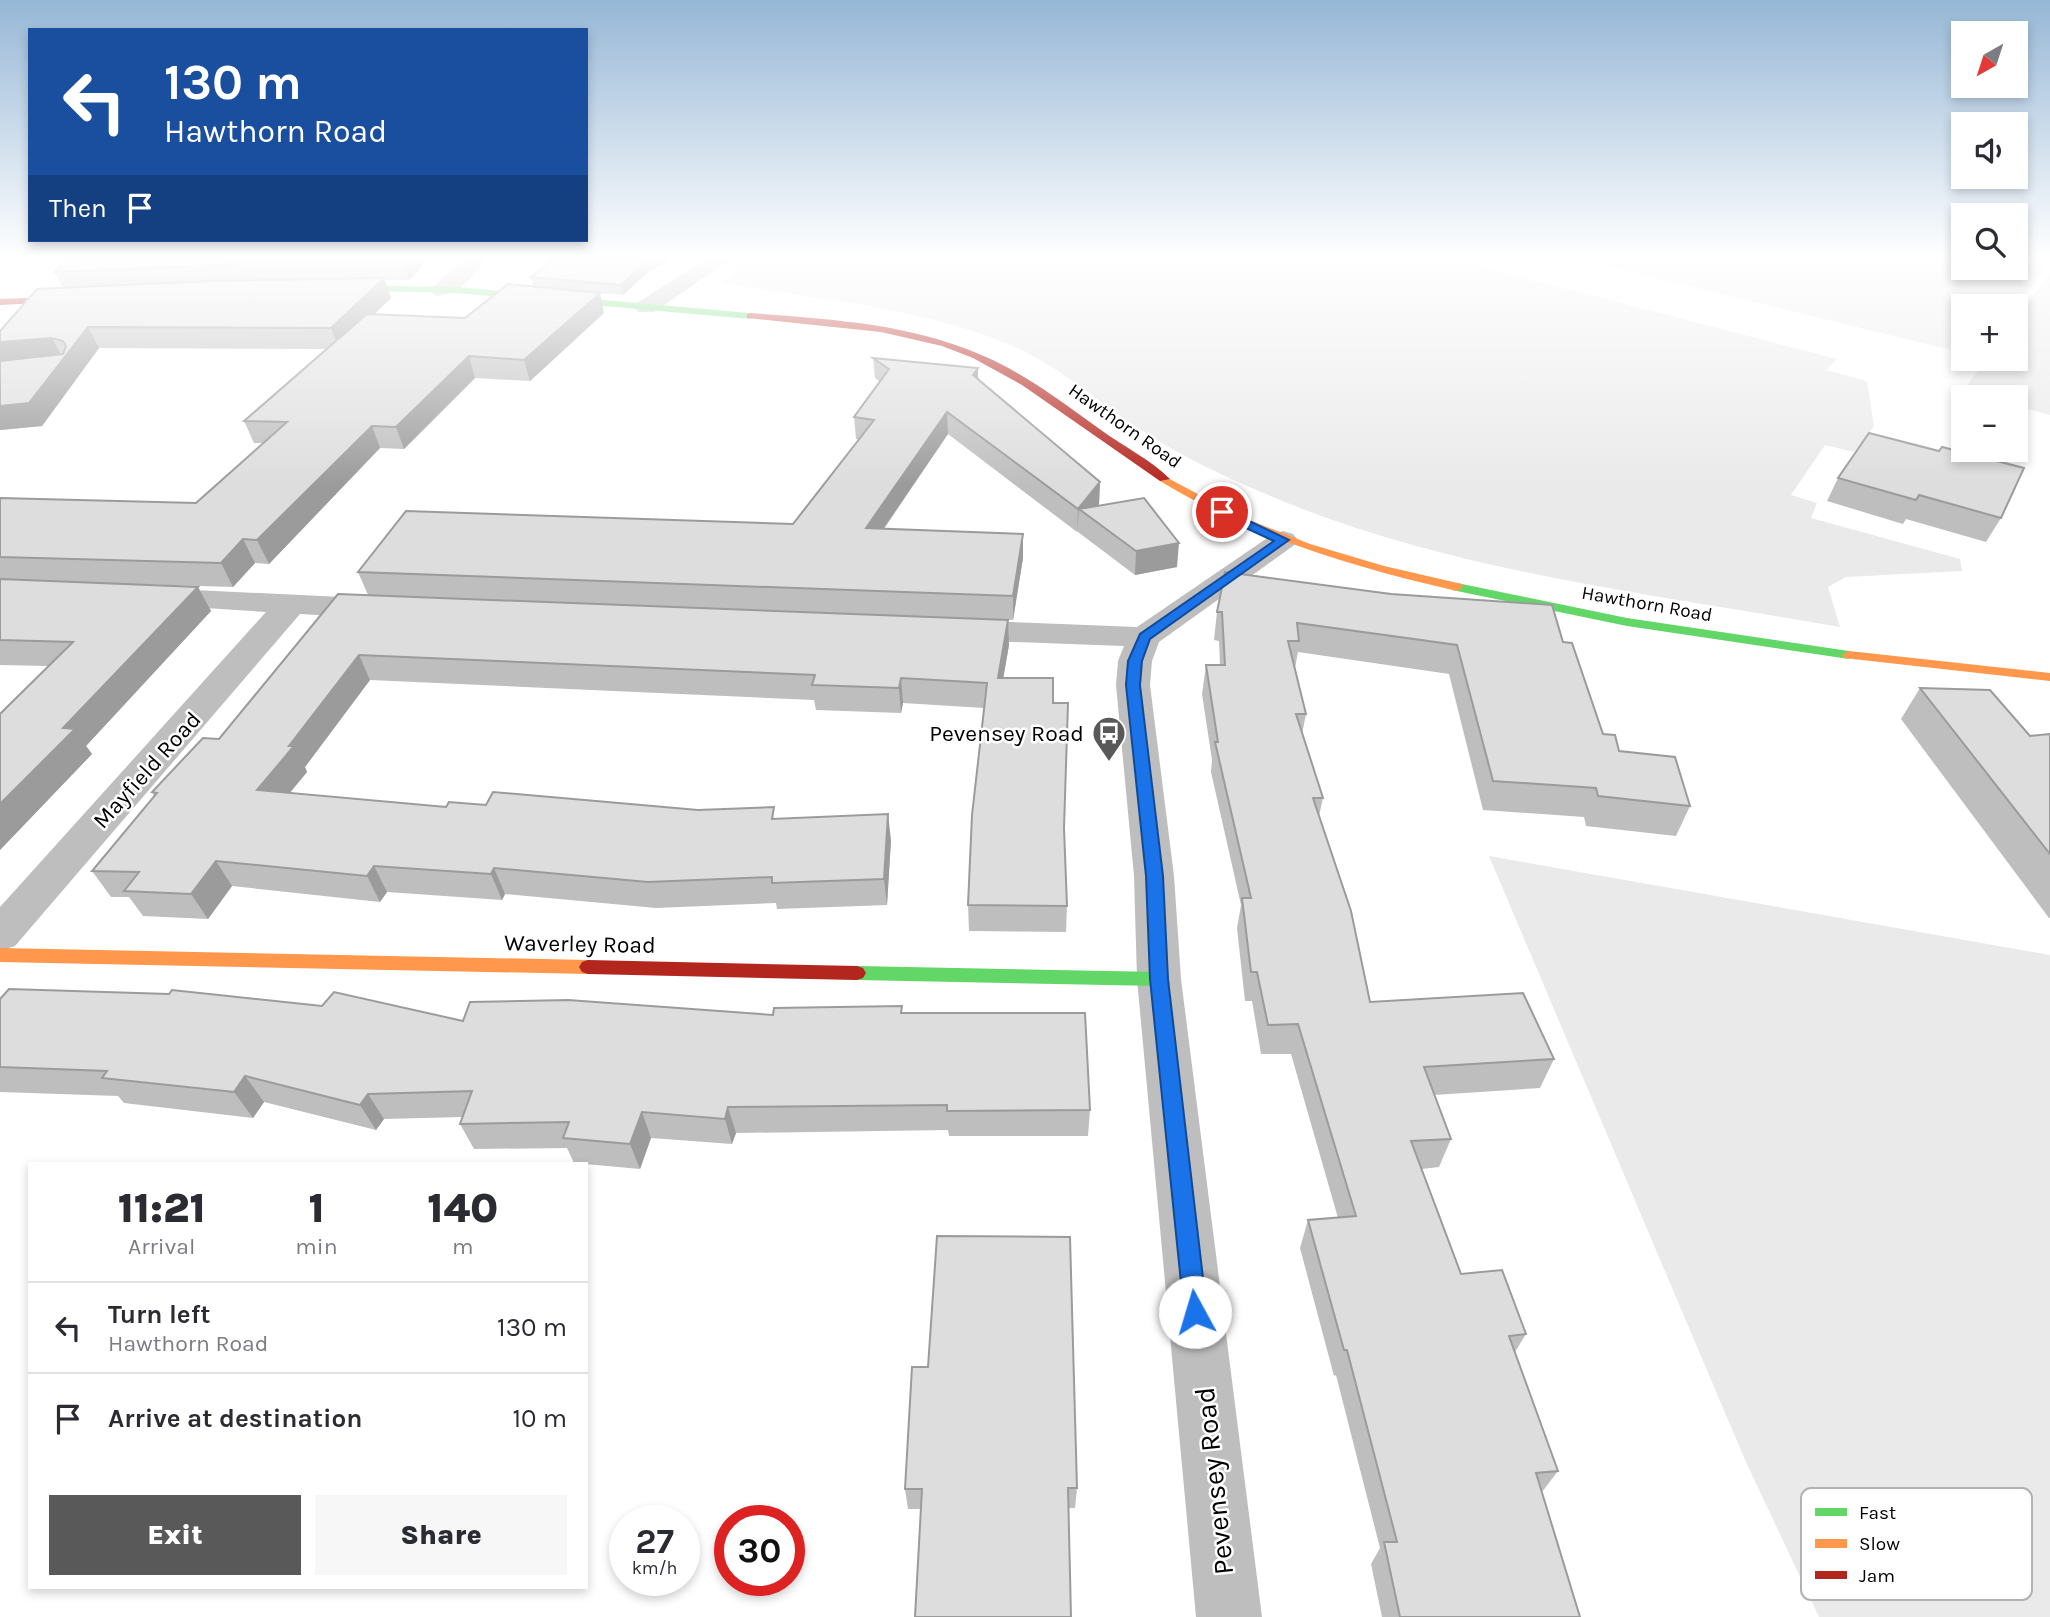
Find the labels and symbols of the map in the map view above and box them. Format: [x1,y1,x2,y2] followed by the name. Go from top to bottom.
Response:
[1951,21,2028,98] north arrow
[1064,379,1186,473] street label: Hawthorn Road
[1192,482,1252,542] pin
[1580,582,1714,626] street label: Hawthorn Road
[87,706,207,834] street label: Mayfield Road
[1090,714,1128,763] bus stop icon: Pevensey Road
[929,720,1084,747] place label: Pevensey Road
[504,929,656,959] street label: Waverley Road
[1158,1275,1232,1349] position arrow
[1188,1386,1240,1576] street label: Pevensey Road
[1801,1488,2032,1600] legend
[1859,1502,1896,1524] text: Fast
[714,1505,805,1596] speed limit sign: 30
[1859,1533,1900,1555] text: Slow
[1859,1565,1895,1587] text: Jam

